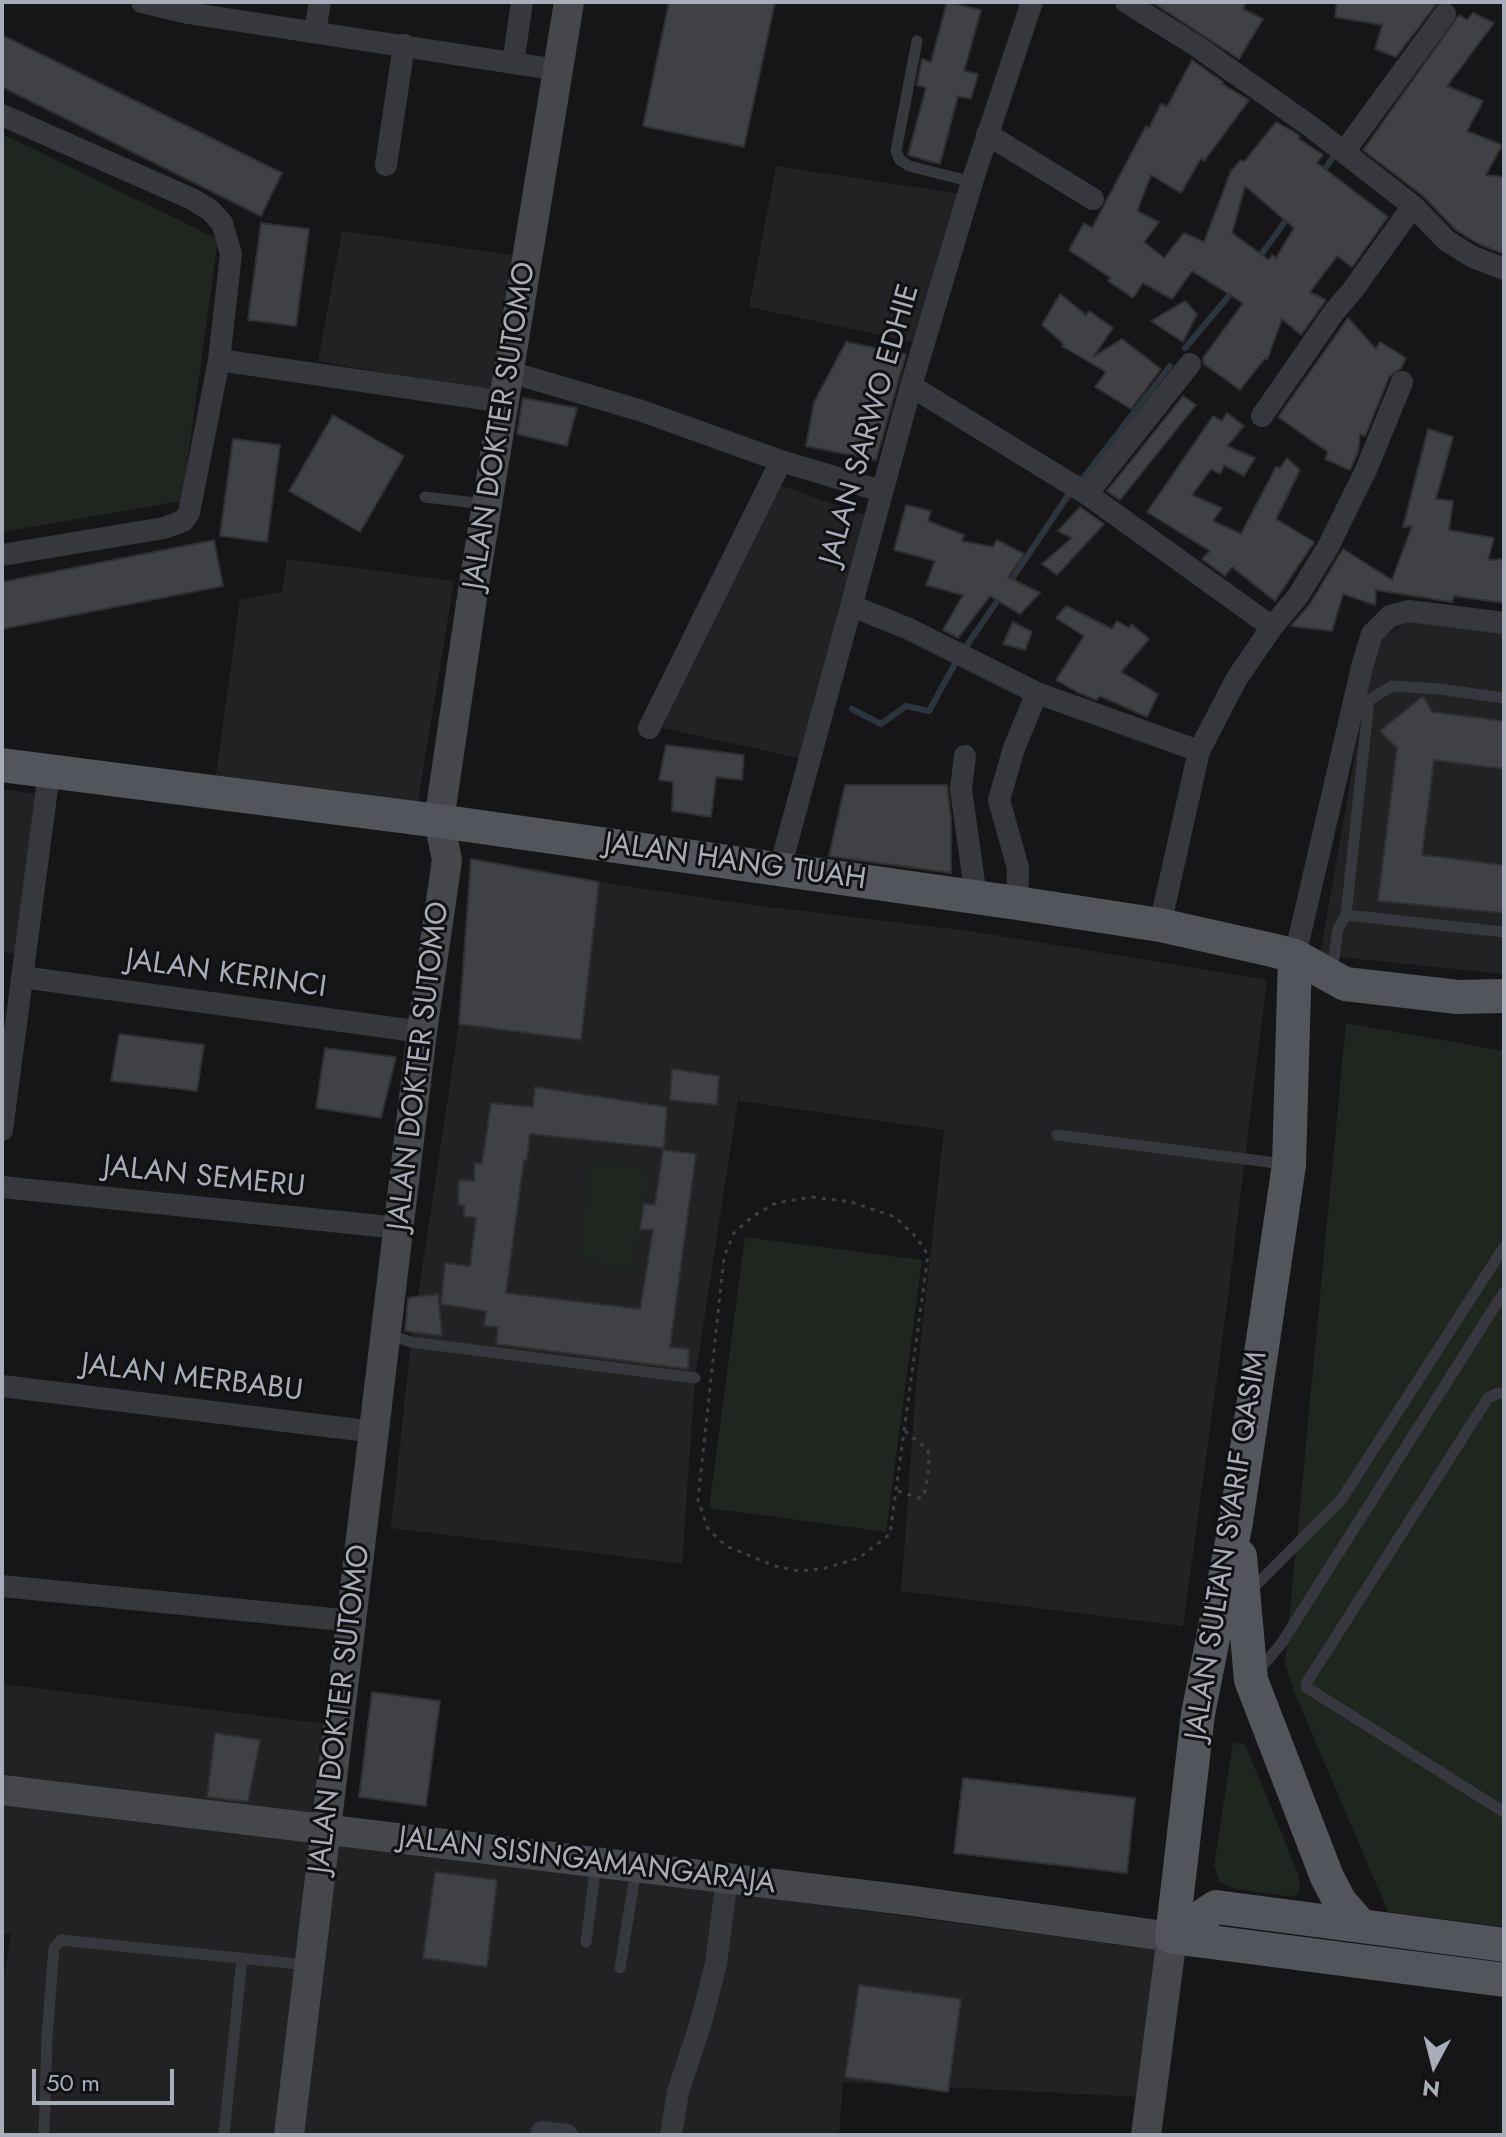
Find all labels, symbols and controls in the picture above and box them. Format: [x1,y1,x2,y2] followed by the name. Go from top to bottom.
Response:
[457,260,545,592] street label: JALAN DOKTER SUTOMO
[814,280,928,570] street label: JALAN SARWO EDHIE
[602,827,868,899] street label: JALAN HANG TUAH
[382,900,458,1232] street label: JALAN DOKTER SUTOMO
[123,943,329,1007] street label: JALAN KERINCI
[101,1150,307,1206] street label: JALAN SEMERU
[79,1348,305,1410] street label: JALAN MERBABU
[1179,1349,1277,1743] street label: JALAN SULTAN SYARIF QASIM
[303,1543,379,1875] street label: JALAN DOKTER SUTOMO
[396,1821,778,1903] street label: JALAN SISINGAMANGARAJA
[1394,2025,1474,2105] north arrow
[36,2053,178,2103] scale bar
[46,2065,100,2100] text: 50 m
[1420,2072,1442,2106] text: N

